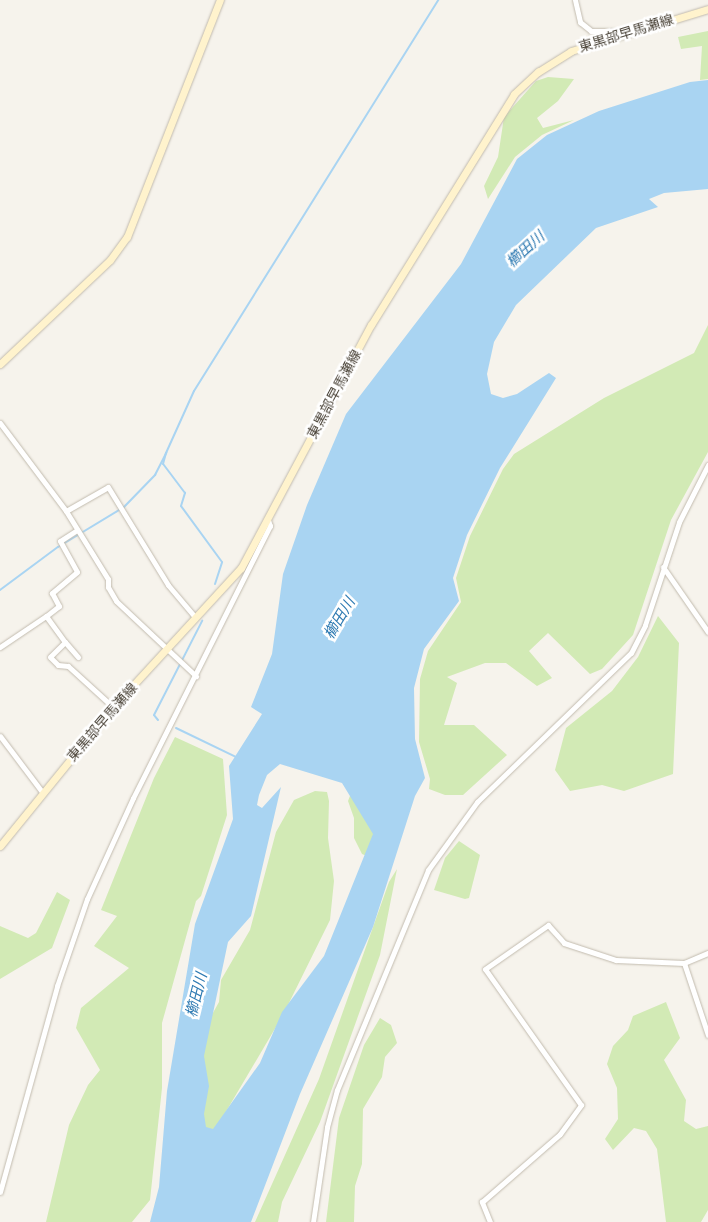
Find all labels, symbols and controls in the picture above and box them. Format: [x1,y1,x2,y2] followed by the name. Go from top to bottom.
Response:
[577,11,675,55] street label: 東黒部早馬瀬線
[502,227,548,271] water label: 櫛田川
[304,347,364,441] street label: 東黒部早馬瀬線
[320,594,358,642] water label: 櫛田川
[64,680,140,764] street label: 東黒部早馬瀬線
[182,971,210,1019] water label: 櫛田川

